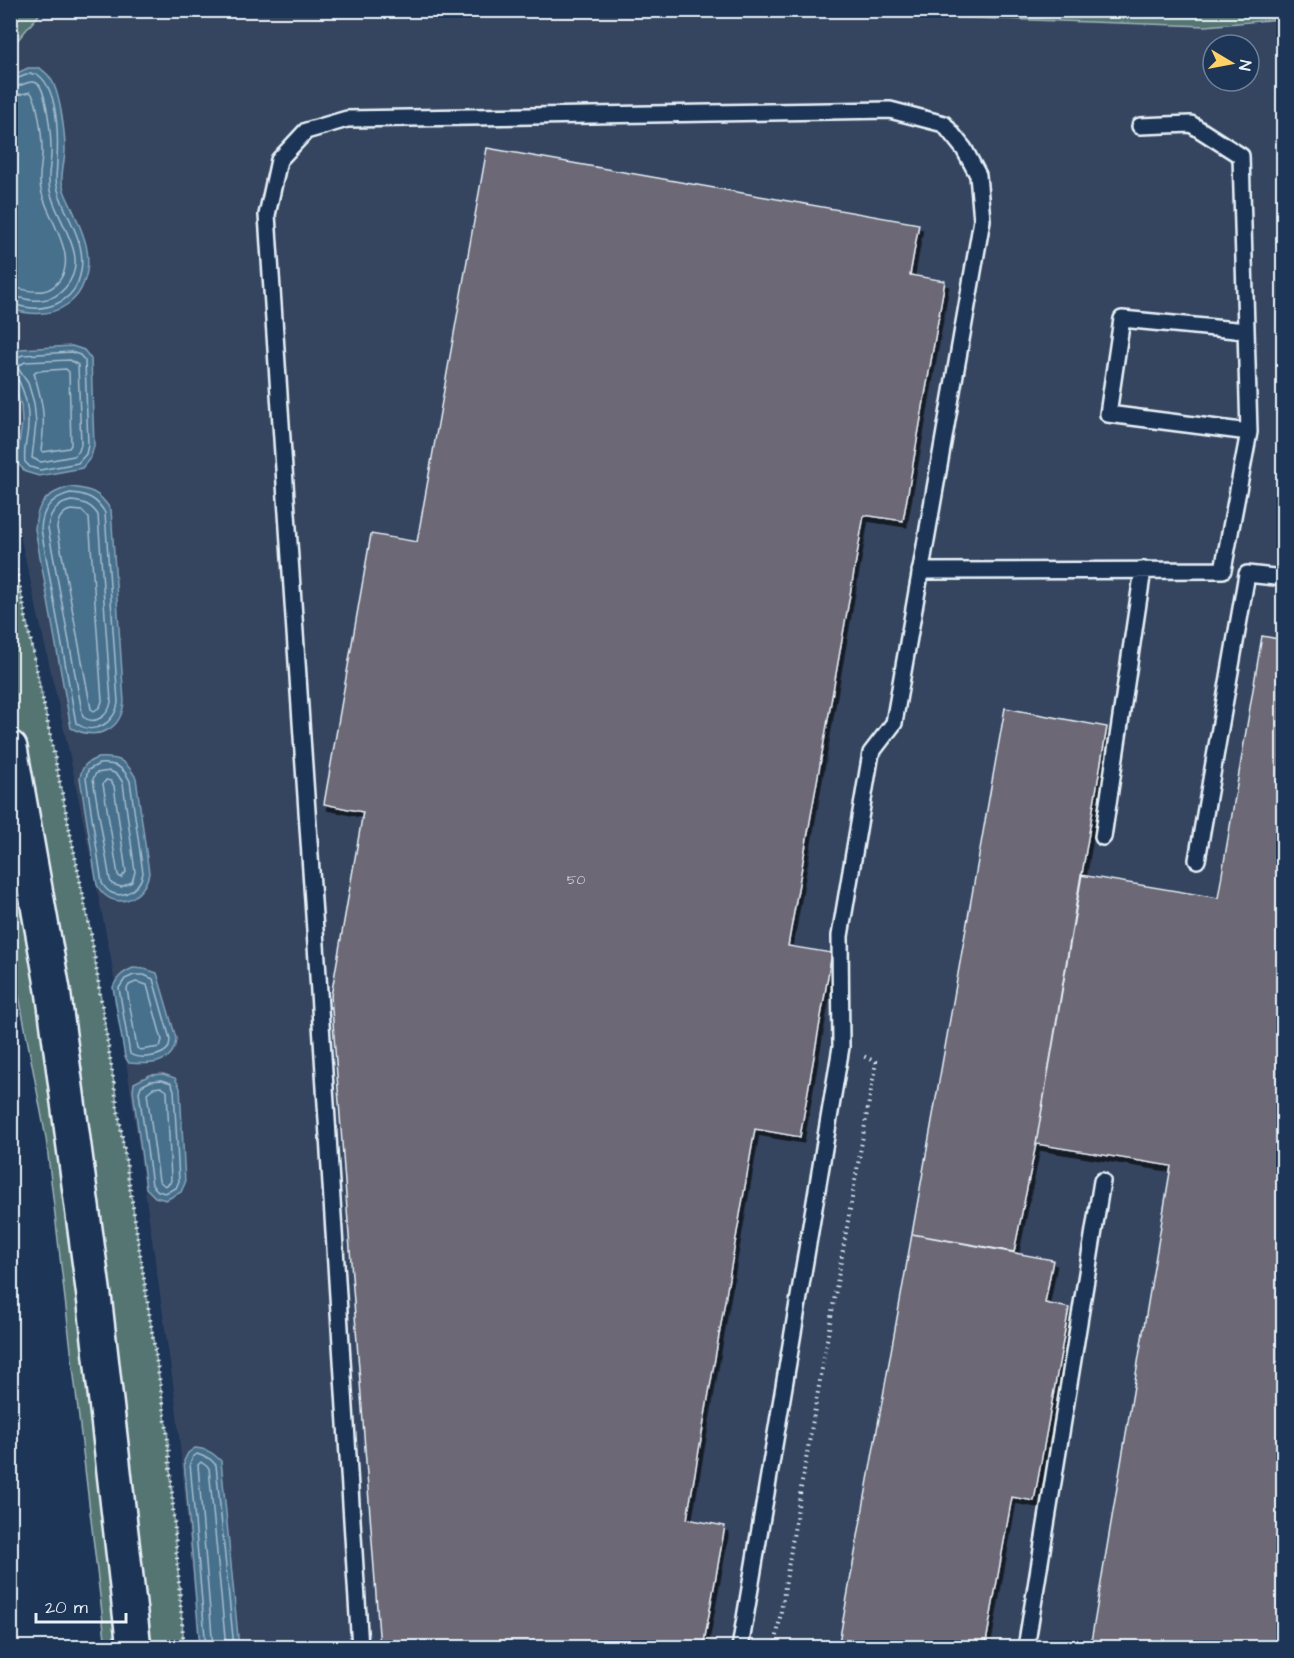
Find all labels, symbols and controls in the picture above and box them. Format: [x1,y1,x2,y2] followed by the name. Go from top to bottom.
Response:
[1201,33,1261,93] north arrow
[1233,59,1256,72] text: N
[567,870,586,890] house number: 50
[36,1586,126,1624] scale bar
[45,1595,88,1620] text: 20 m

